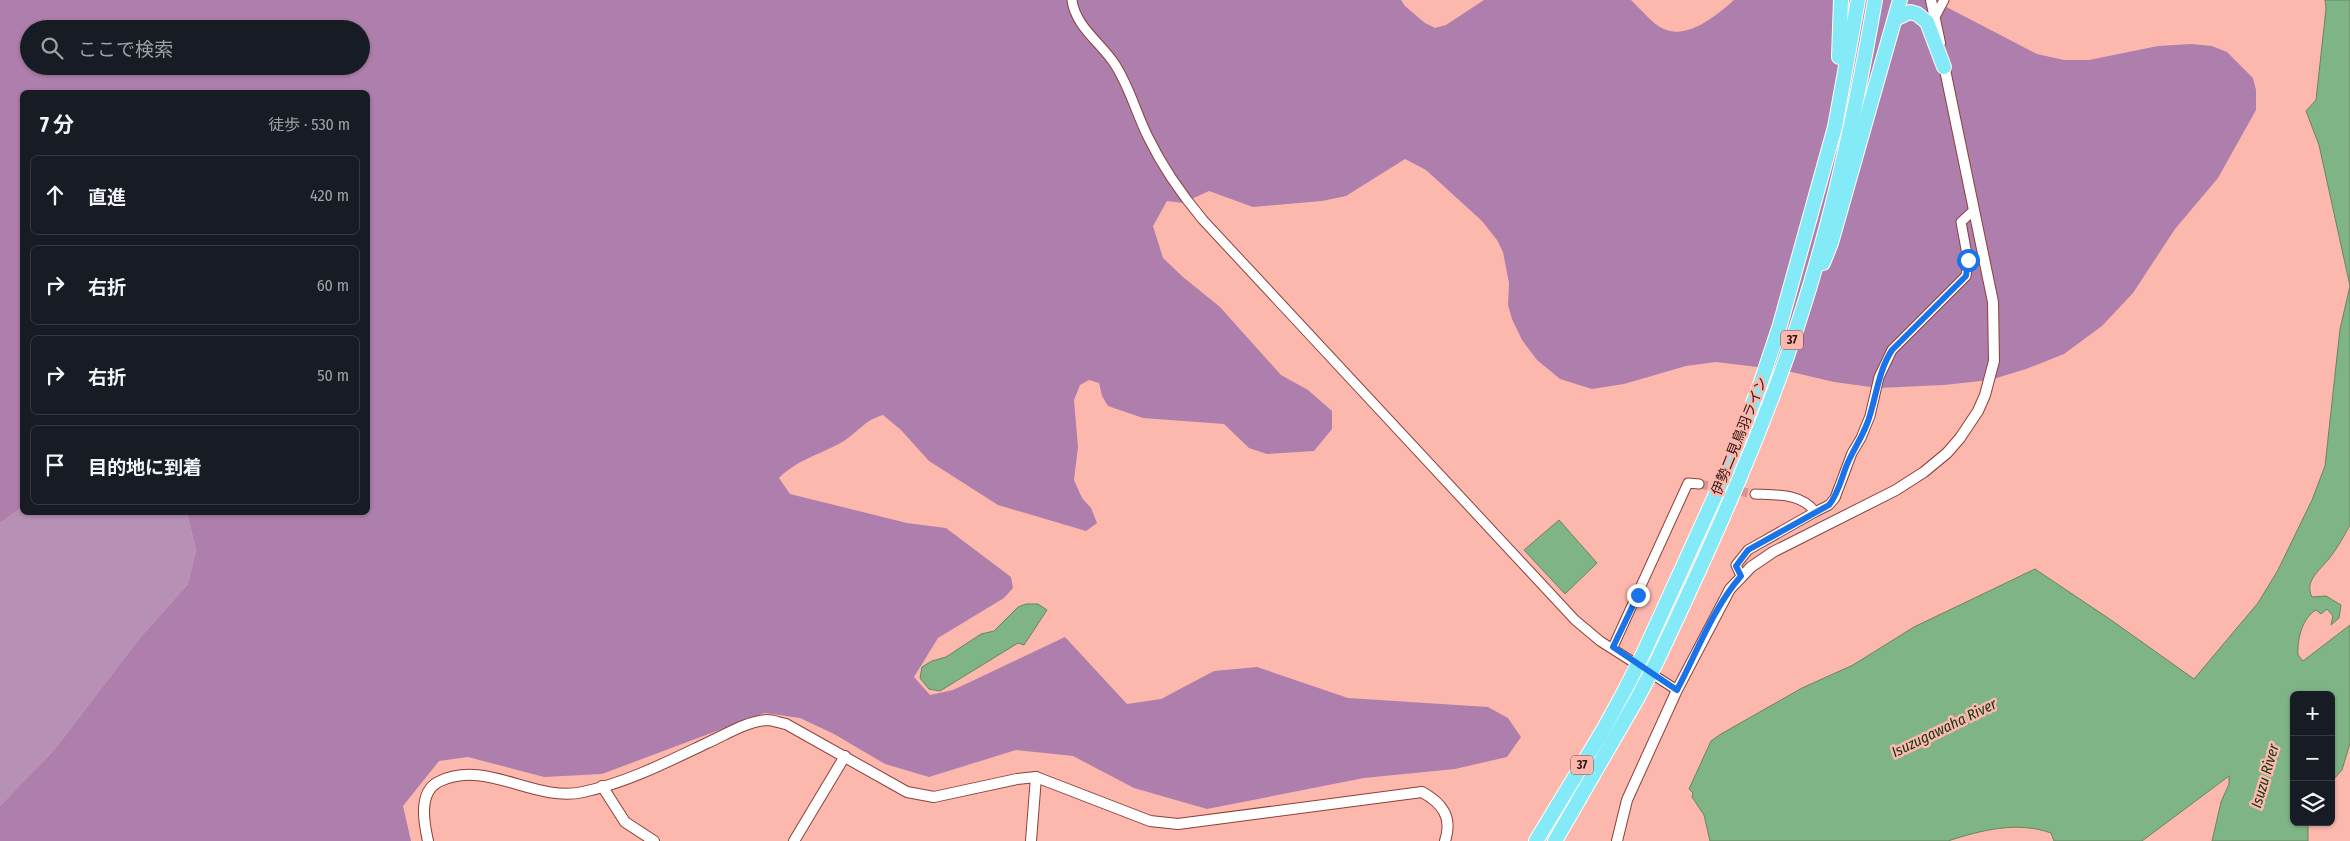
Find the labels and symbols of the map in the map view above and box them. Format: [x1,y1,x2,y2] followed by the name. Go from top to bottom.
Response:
[1957,249,1980,272] route start
[1781,330,1803,350] road number: 37
[1708,375,1771,498] street label: 伊勢二見鳥羽ライン
[1627,584,1650,607] route end
[1889,694,2000,761] water label: Isuzugawaha River
[2247,741,2283,810] water label: Isuzu River
[1571,756,1593,774] road number: 37

